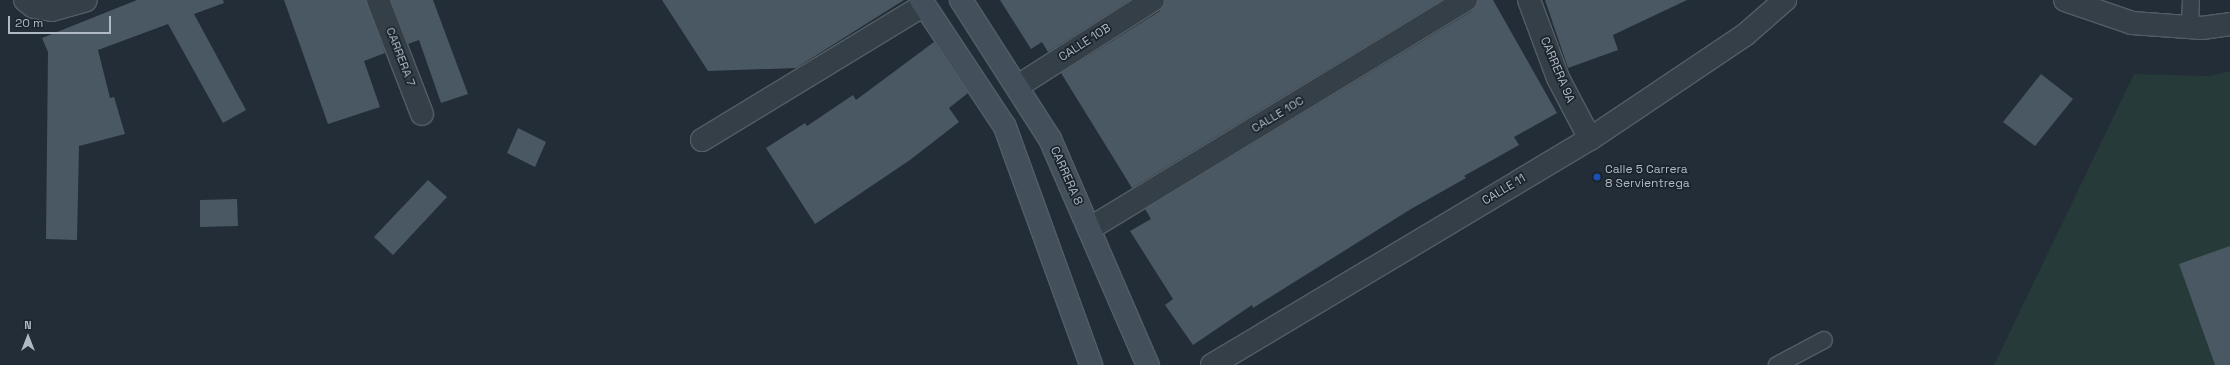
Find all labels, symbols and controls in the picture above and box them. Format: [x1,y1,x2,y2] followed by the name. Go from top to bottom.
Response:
[10,8,113,34] scale bar
[15,15,43,31] text: 20 m
[1056,21,1114,65] street label: CALLE 10B
[382,25,418,89] street label: CARRERA 7
[1537,35,1577,105] street label: CARRERA 9A
[1249,94,1307,136] street label: CALLE 10C
[1047,144,1085,208] street label: CARRERA 8
[1605,163,1690,191] place label: Calle 5 Carrera 8 Servientrega
[1480,171,1528,209] street label: CALLE 11
[1592,172,1602,182] marker: Calle 5 Carrera 8 Servientrega
[8,317,48,357] north arrow
[24,318,32,332] text: N

